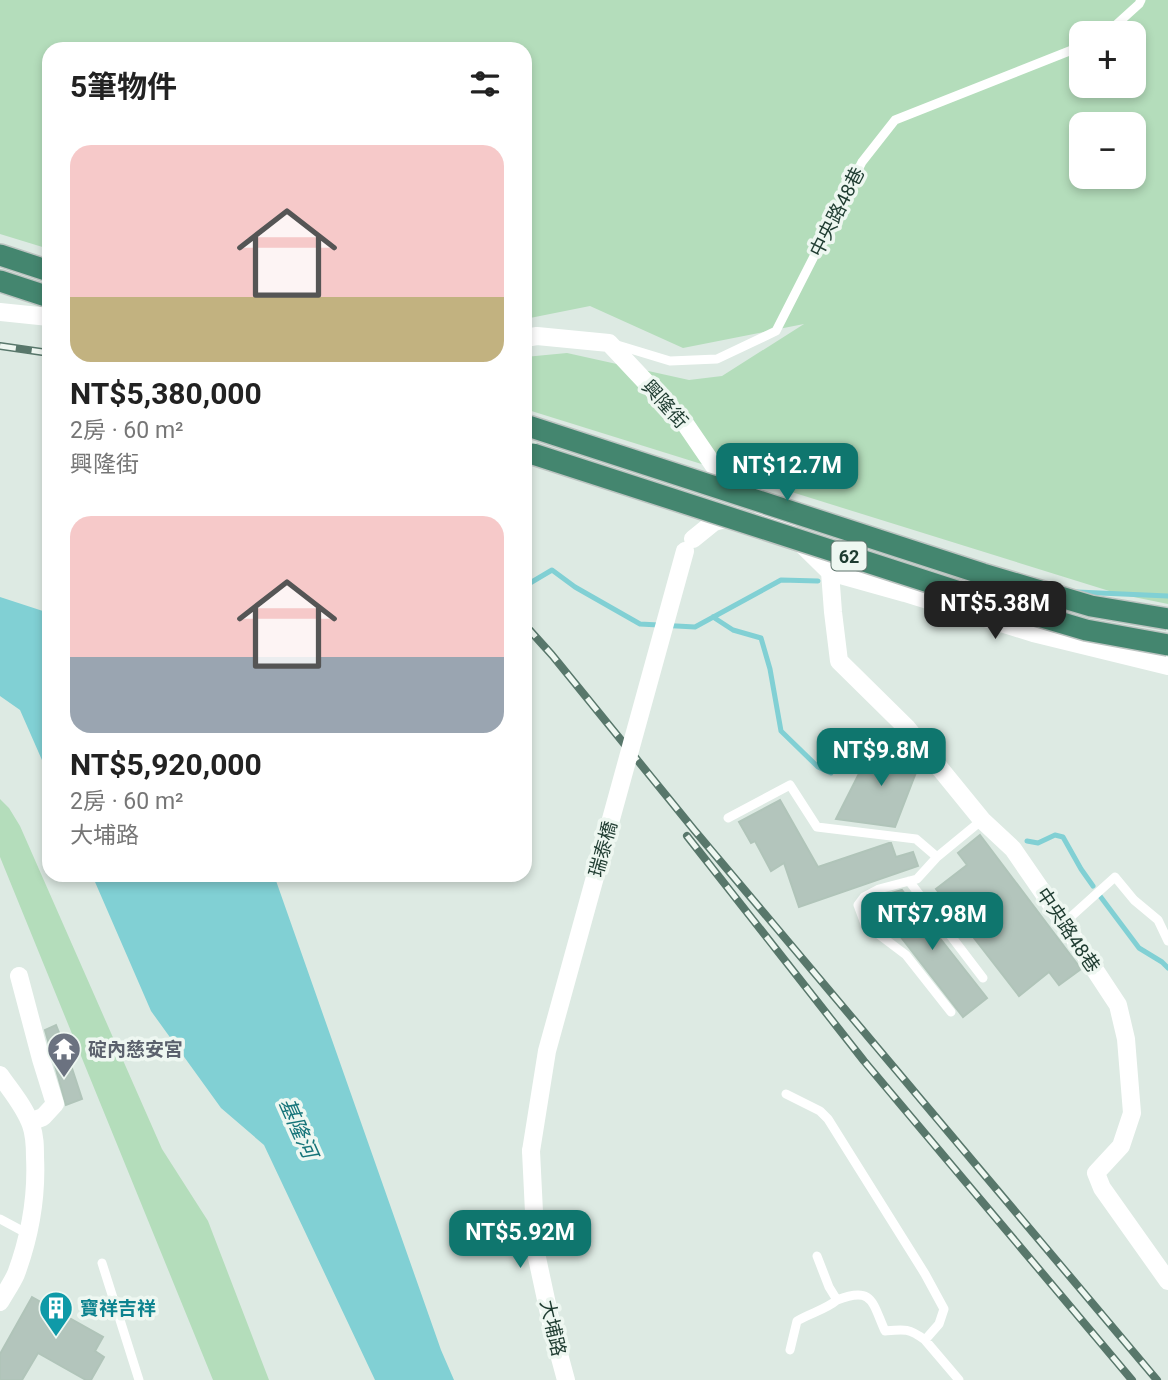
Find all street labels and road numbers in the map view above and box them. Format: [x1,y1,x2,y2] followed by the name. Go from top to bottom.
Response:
[805,163,869,261] street label: 中央路48巷
[637,375,693,433] street label: 興隆街
[832,542,866,570] road number: 62
[584,818,622,880] street label: 瑞泰橋
[1031,883,1105,977] street label: 中央路48巷
[535,1298,571,1358] street label: 大埔路

